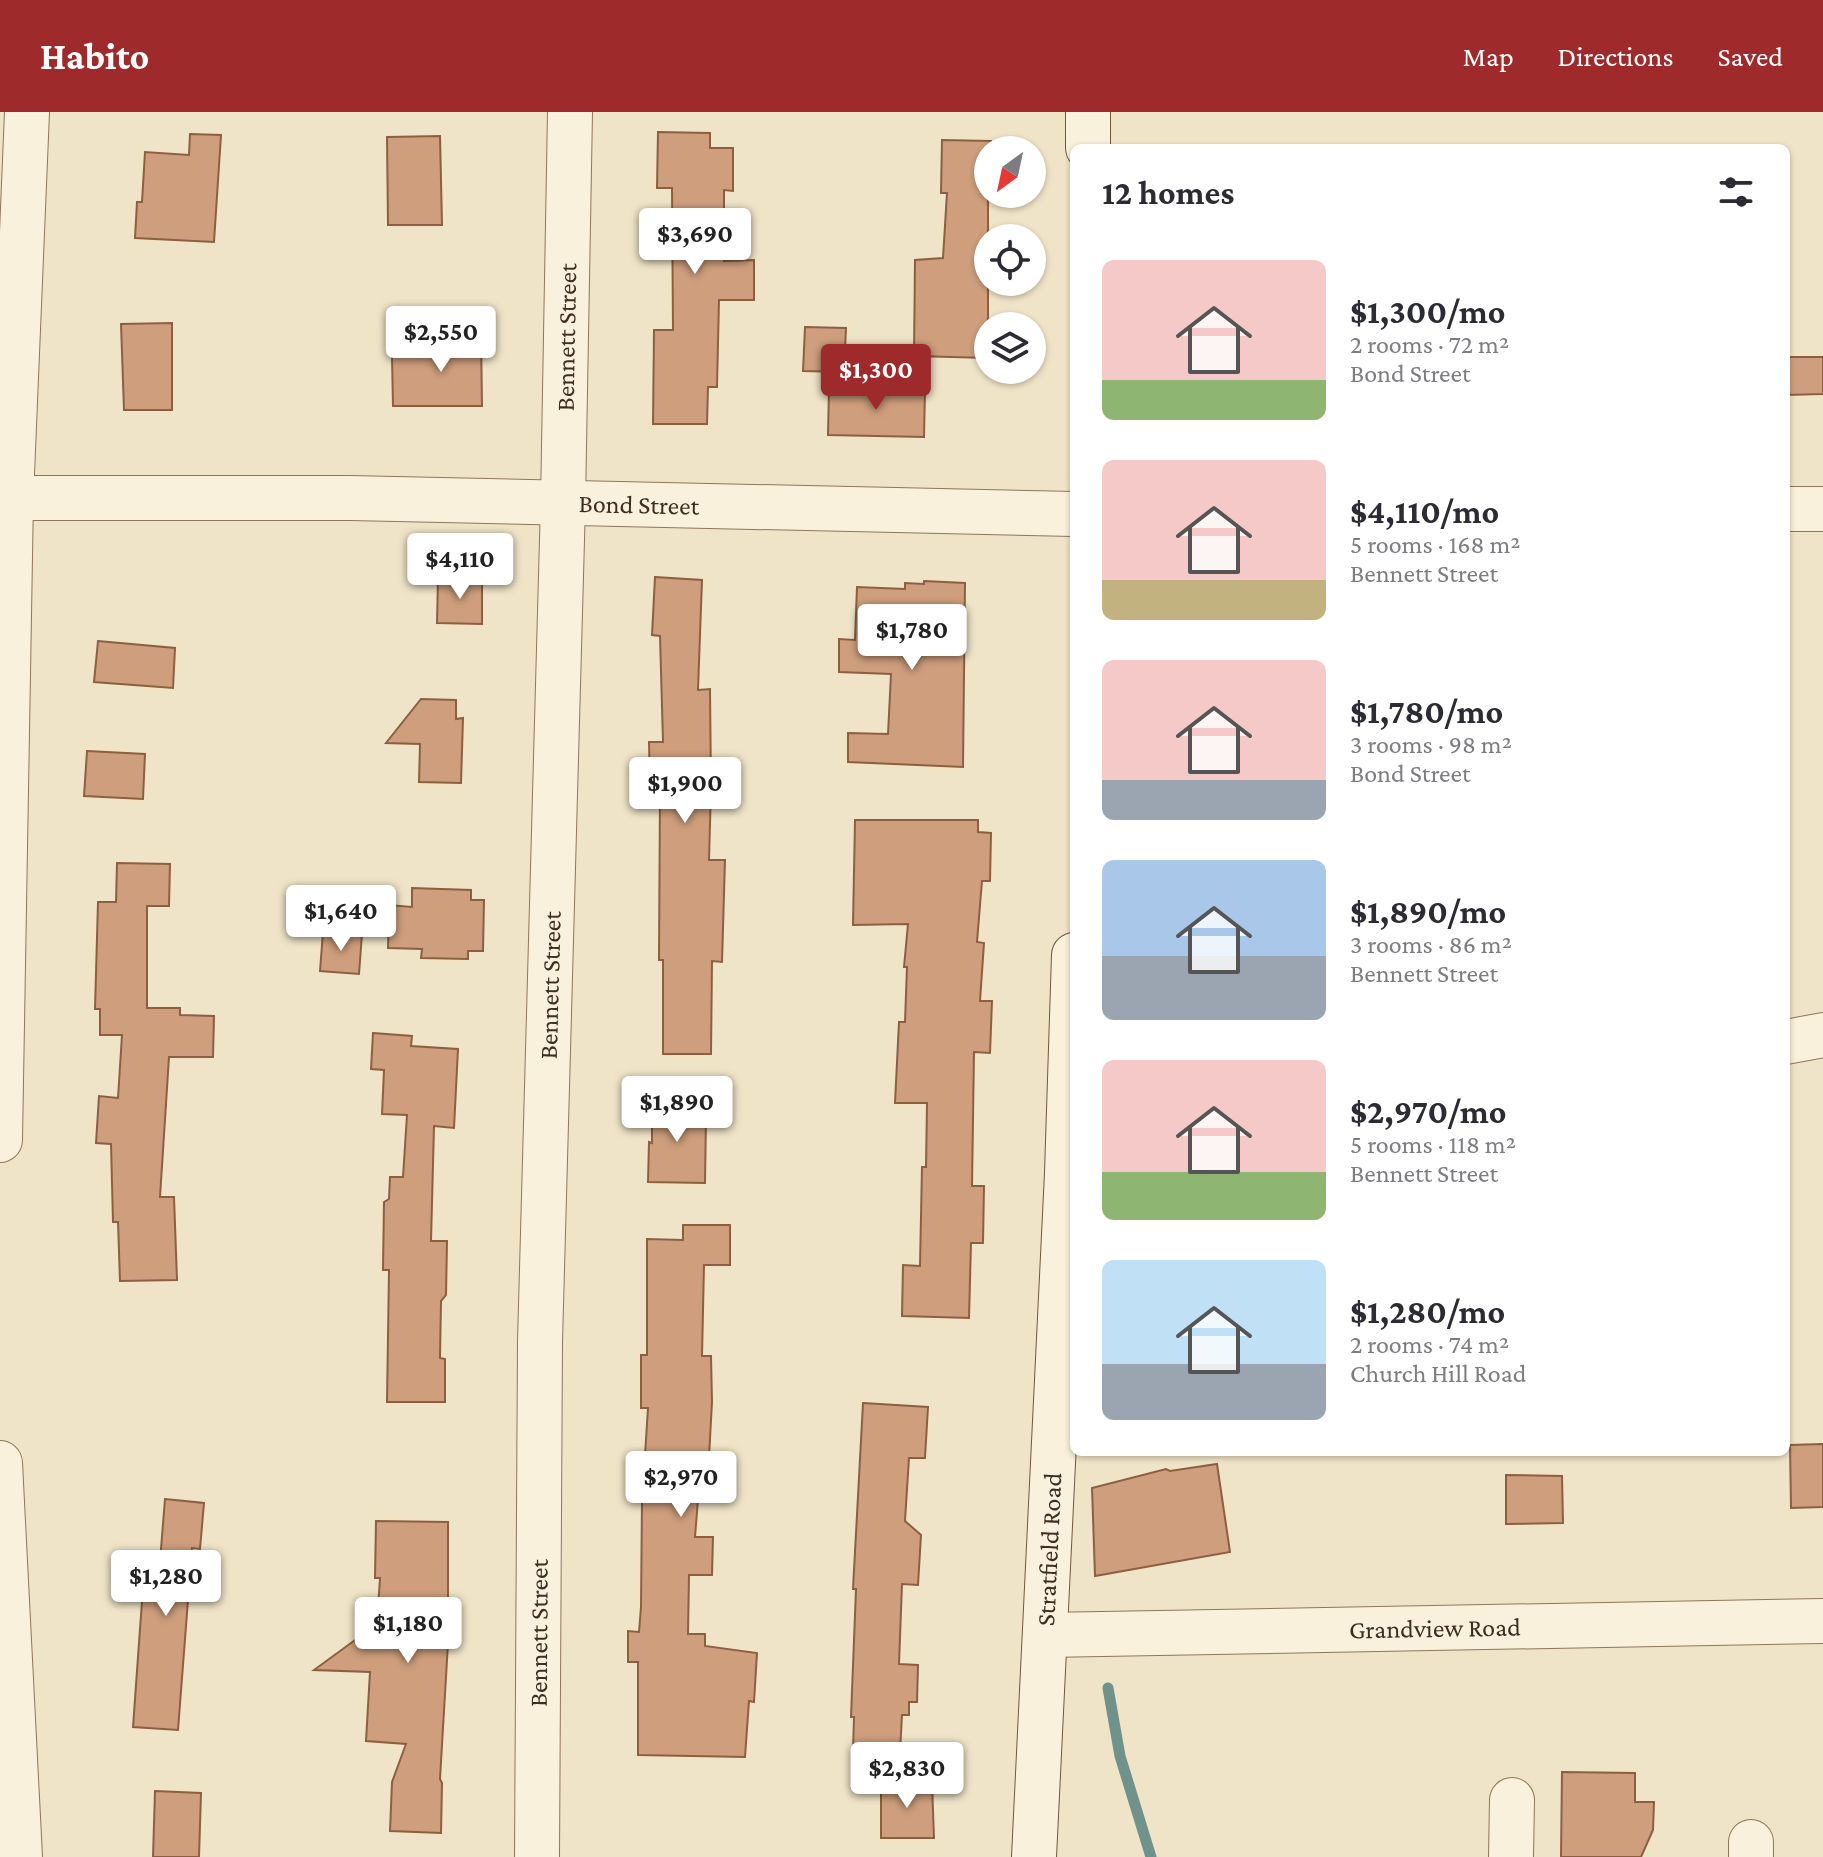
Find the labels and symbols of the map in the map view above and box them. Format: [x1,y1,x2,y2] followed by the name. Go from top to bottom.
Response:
[974,136,1046,208] north arrow
[630,208,760,276] pin: $3,690
[551,263,582,412] street label: Bennett Street
[376,306,506,374] pin: $2,550
[811,344,941,412] pin: $1,300
[578,489,700,521] street label: Bond Street
[395,533,525,601] pin: $4,110
[847,604,977,672] pin: $1,780
[620,757,750,825] pin: $1,900
[276,885,406,953] pin: $1,640
[534,910,567,1060] street label: Bennett Street
[612,1076,742,1144] pin: $1,890
[616,1451,746,1519] pin: $2,970
[1031,1472,1068,1627] street label: Stratfield Road
[101,1550,231,1618] pin: $1,280
[524,1558,554,1707] street label: Bennett Street
[343,1597,473,1665] pin: $1,180
[1349,1612,1521,1645] street label: Grandview Road
[842,1742,972,1810] pin: $2,830

